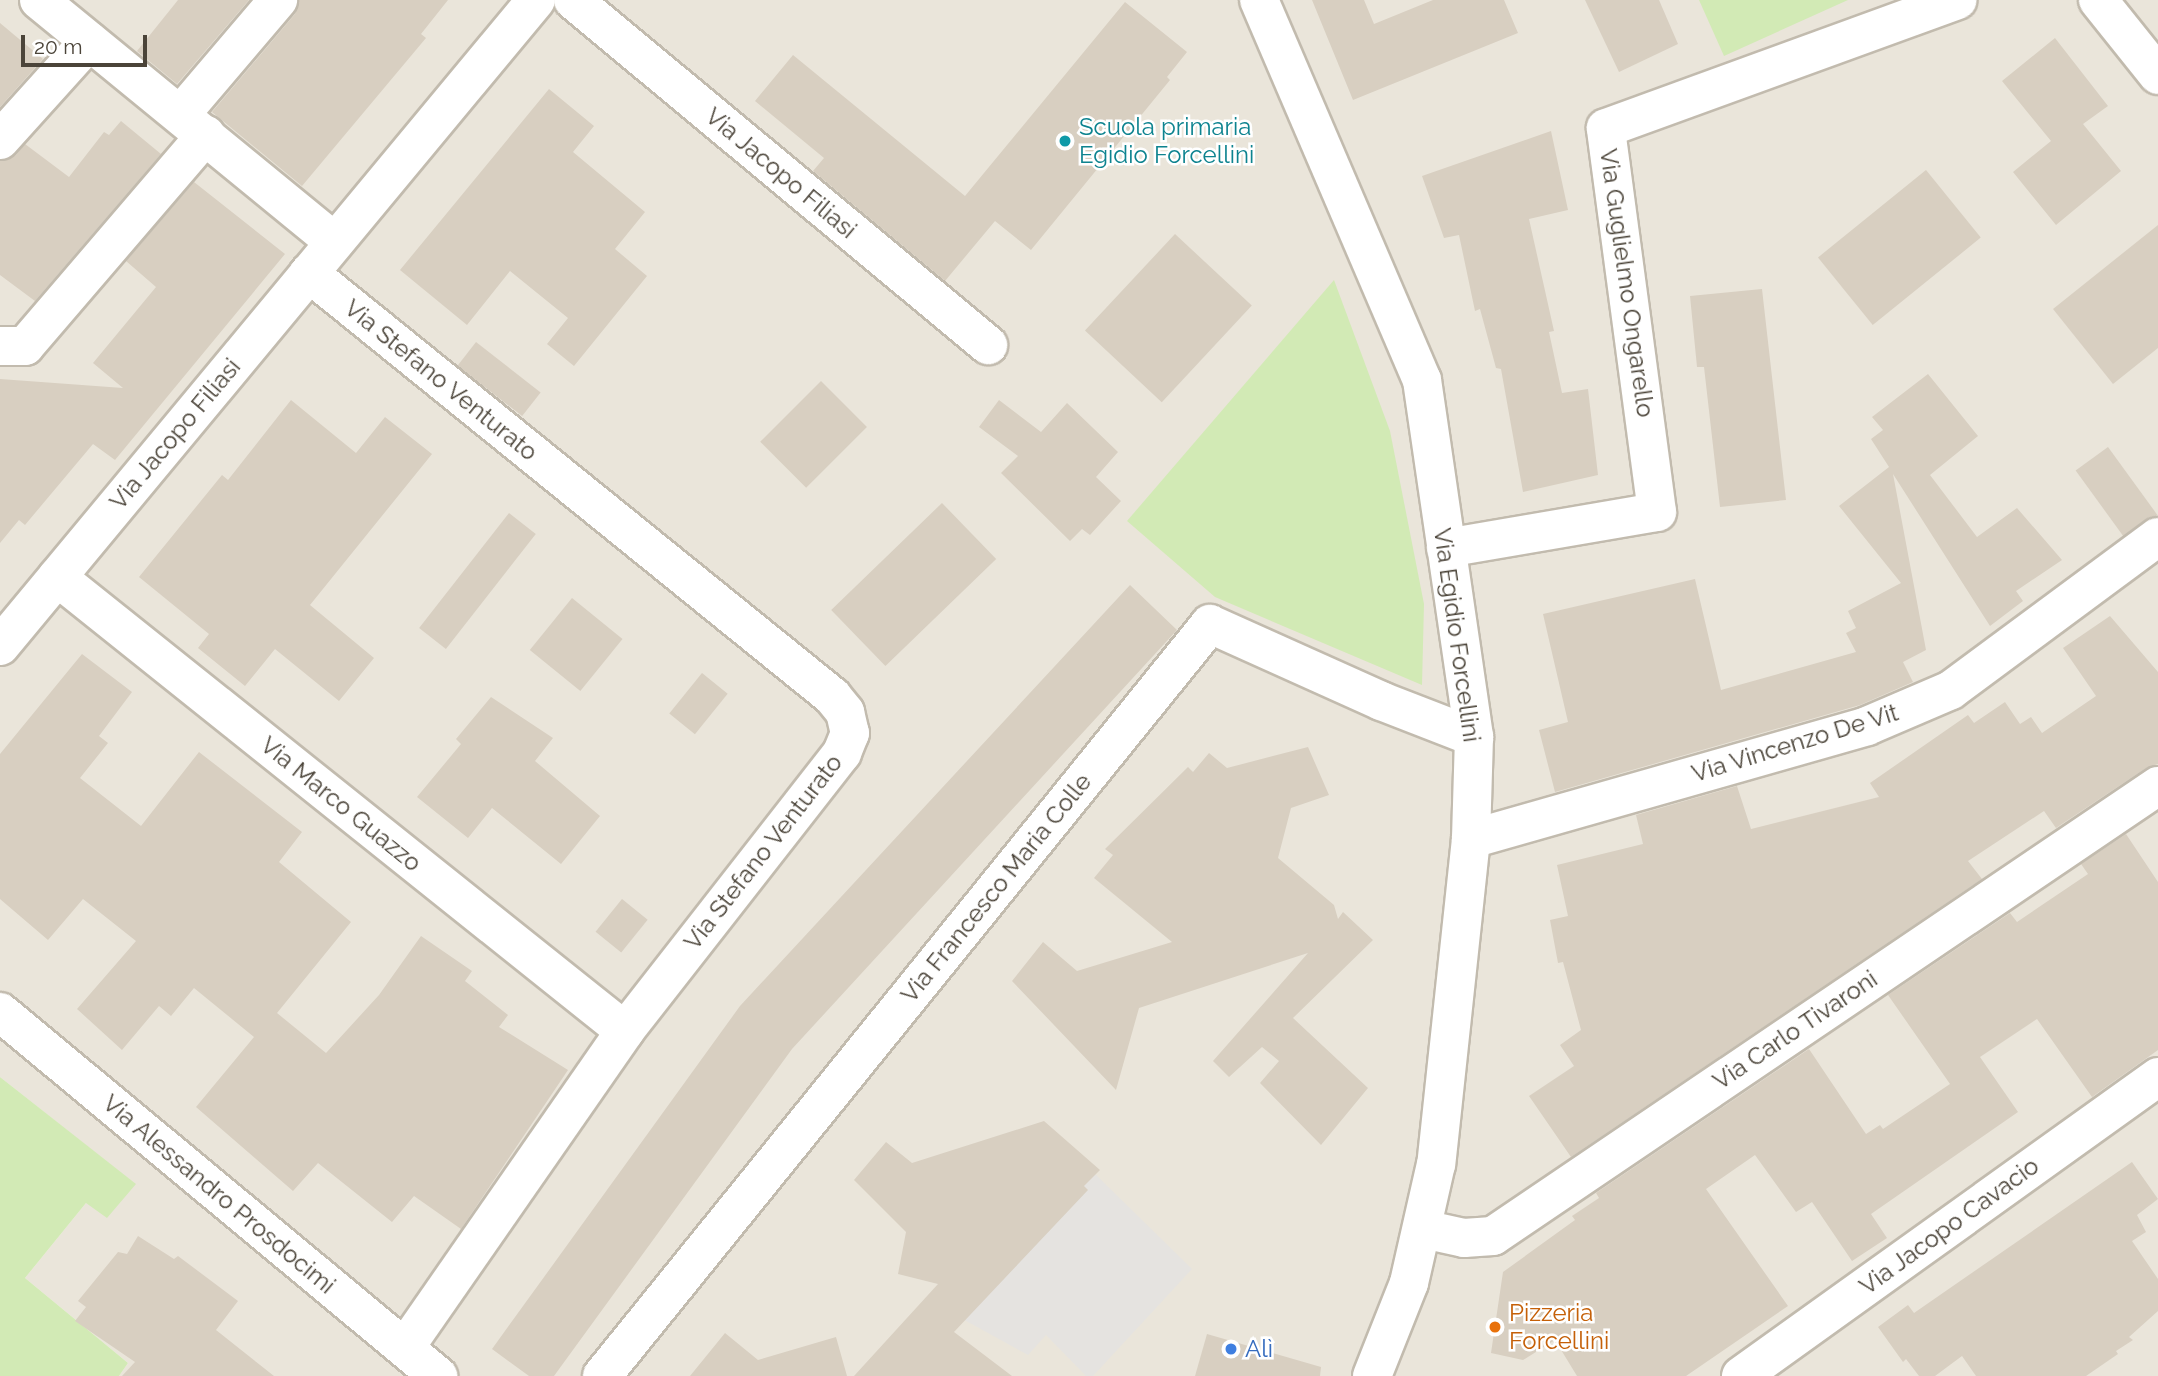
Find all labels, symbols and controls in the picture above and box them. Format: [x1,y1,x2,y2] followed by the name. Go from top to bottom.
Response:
[24,21,150,65] scale bar
[34,34,82,59] text: 20 m
[699,101,863,245] street label: Via Jacopo Filiasi
[1079,113,1254,169] place label: Scuola primaria Egidio Forcellini
[1057,133,1073,149] marker: Scuola primaria Egidio Forcellini
[1594,147,1660,419] street label: Via Guglielmo Ongarello
[338,293,544,467] street label: Via Stefano Venturato
[103,352,247,516] street label: Via Jacopo Filiasi
[1428,526,1486,744] street label: Via Egidio Forcellini
[1687,698,1903,788] street label: Via Vincenzo De Vit
[255,730,427,878] street label: Via Marco Guazzo
[678,748,848,956] street label: Via Stefano Venturato
[895,768,1097,1008] street label: Via Francesco Maria Colle
[1707,964,1883,1096] street label: Via Carlo Tivaroni
[97,1088,341,1300] street label: Via Alessandro Prosdocimi
[1854,1151,2044,1301] street label: Via Jacopo Cavacio
[1509,1299,1609,1355] place label: Pizzeria Forcellini
[1487,1319,1503,1335] marker: Pizzeria Forcellini
[1245,1335,1273,1363] place label: Alì
[1223,1341,1239,1357] marker: Alì

